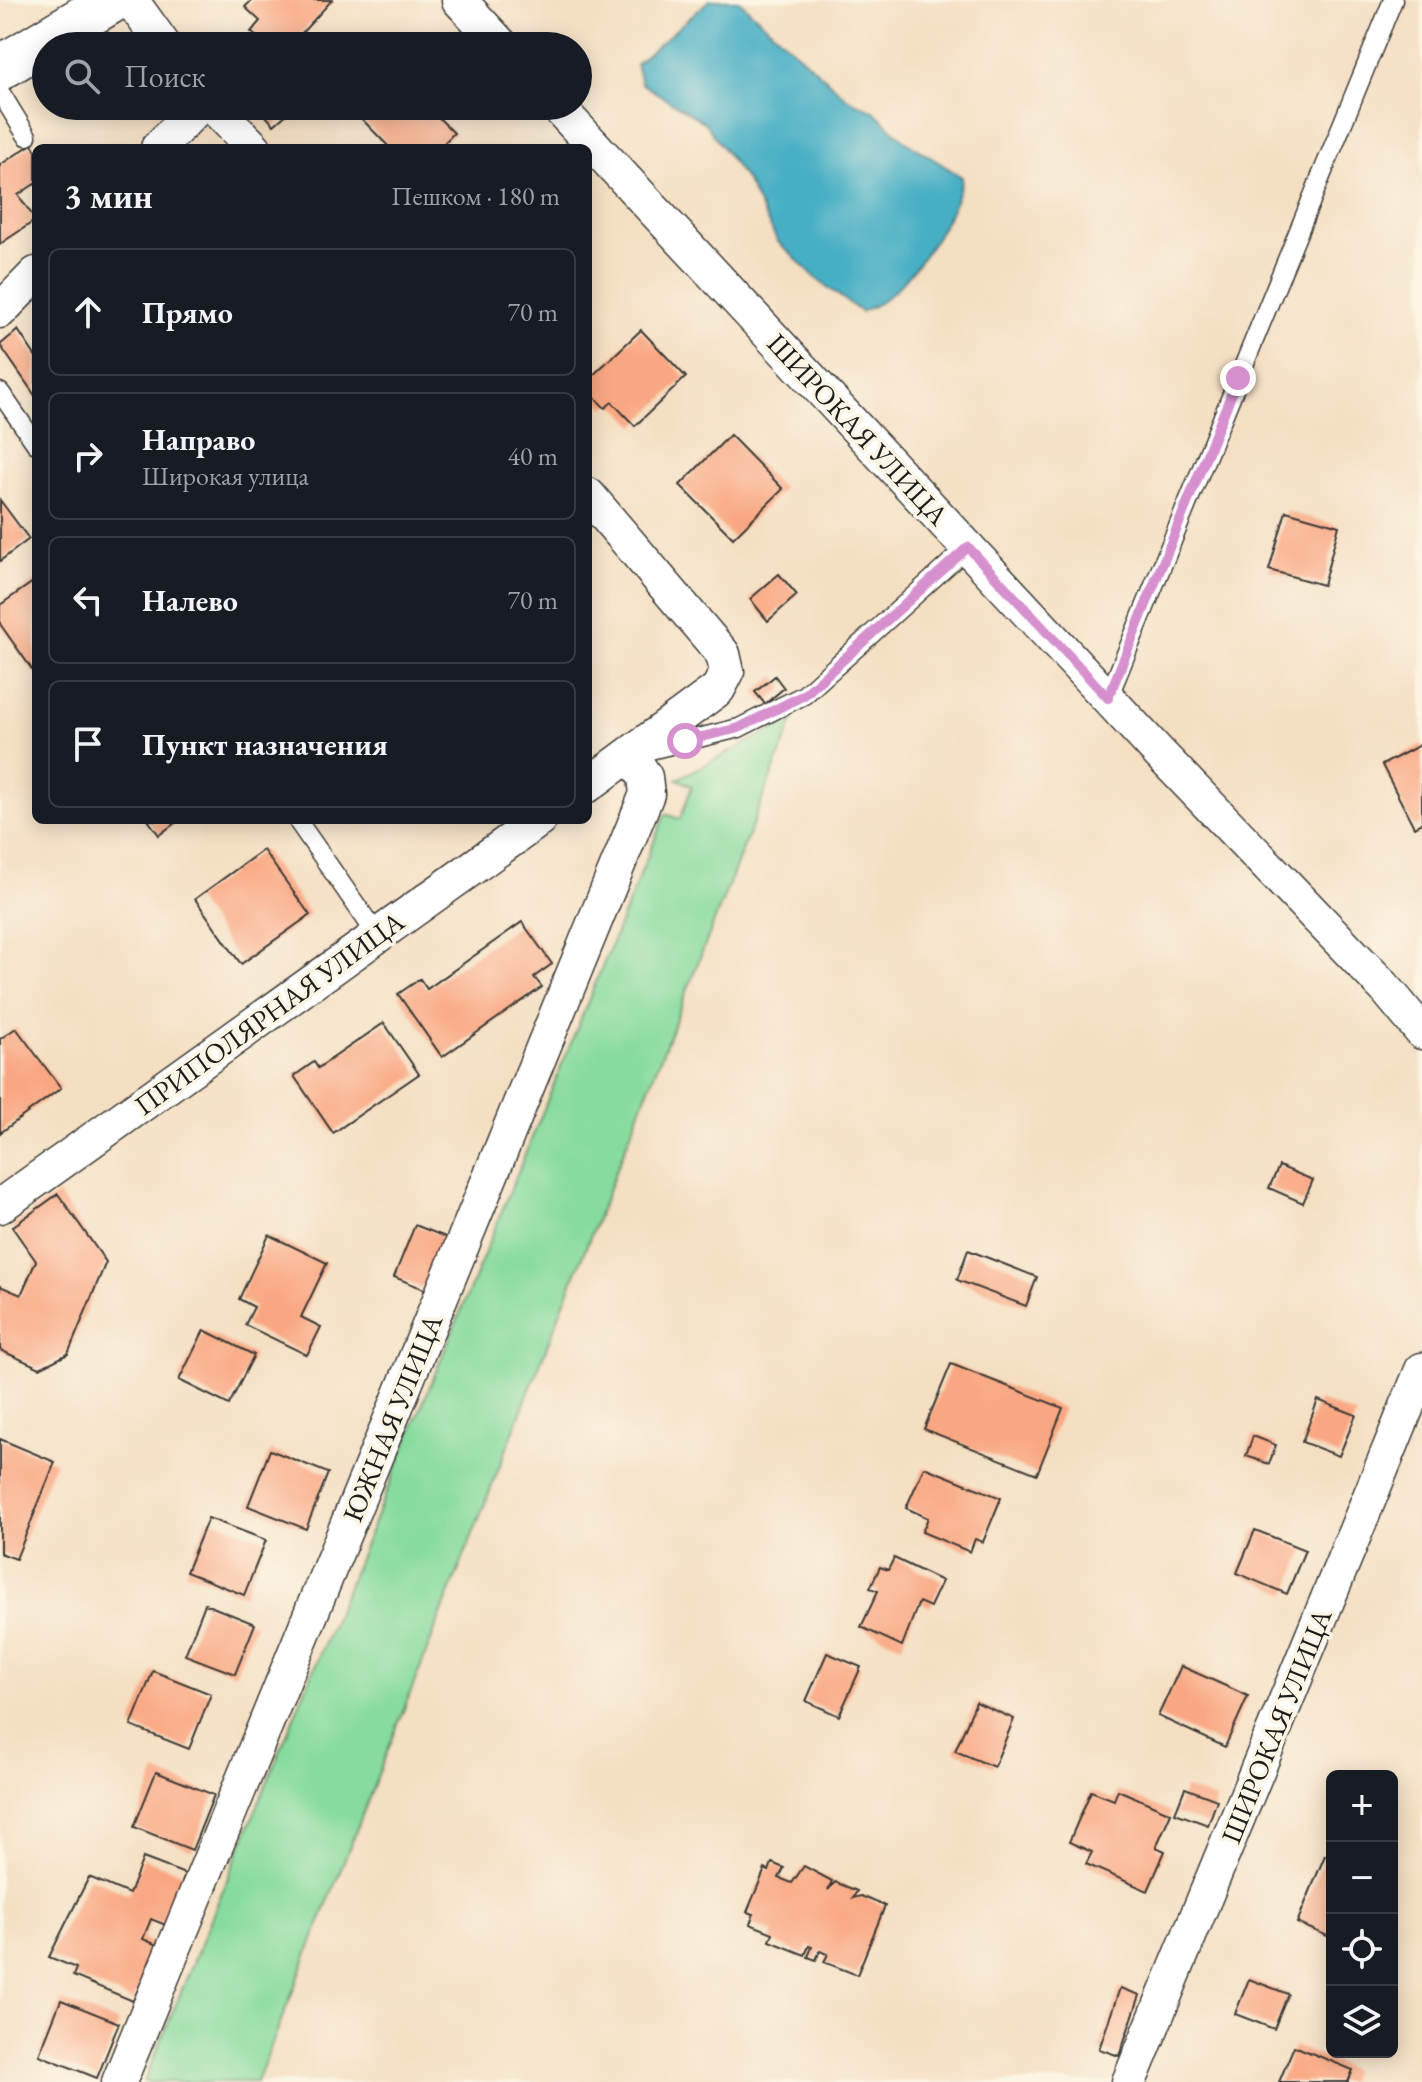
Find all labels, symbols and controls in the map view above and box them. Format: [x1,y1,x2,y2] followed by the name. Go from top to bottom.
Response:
[32,32,592,120] search box
[60,54,104,98] icon: search
[124,57,206,96] text: Поиск
[64,174,153,218] text: 3 мин
[391,179,560,213] text: Пешком · 180 m
[66,290,110,334] icon: ahead
[142,293,233,332] text: Прямо
[508,295,558,329] text: 70 m
[760,325,957,533] street label: ШИРОКАЯ УЛИЦА
[1220,360,1256,396] route end
[142,420,255,459] text: Направо
[66,434,110,478] icon: right
[508,439,558,473] text: 40 m
[142,459,309,493] text: Широкая улица
[66,578,110,622] icon: left
[142,581,238,620] text: Налево
[508,583,558,617] text: 70 m
[66,722,110,766] icon: arrive
[667,723,703,759] route start
[142,725,388,764] text: Пункт назначения
[127,903,412,1123] street label: ПРИПОЛЯРНАЯ УЛИЦА
[334,1308,450,1527] street label: ЮЖНАЯ УЛИЦА
[1212,1603,1340,1849] street label: ШИРОКАЯ УЛИЦА
[1326,1770,1398,2058] map controls
[1326,1770,1398,1842] button: +
[1326,1842,1398,1914] button: −
[1326,1914,1398,1986] button: locate
[1326,1986,1398,2058] button: layers

